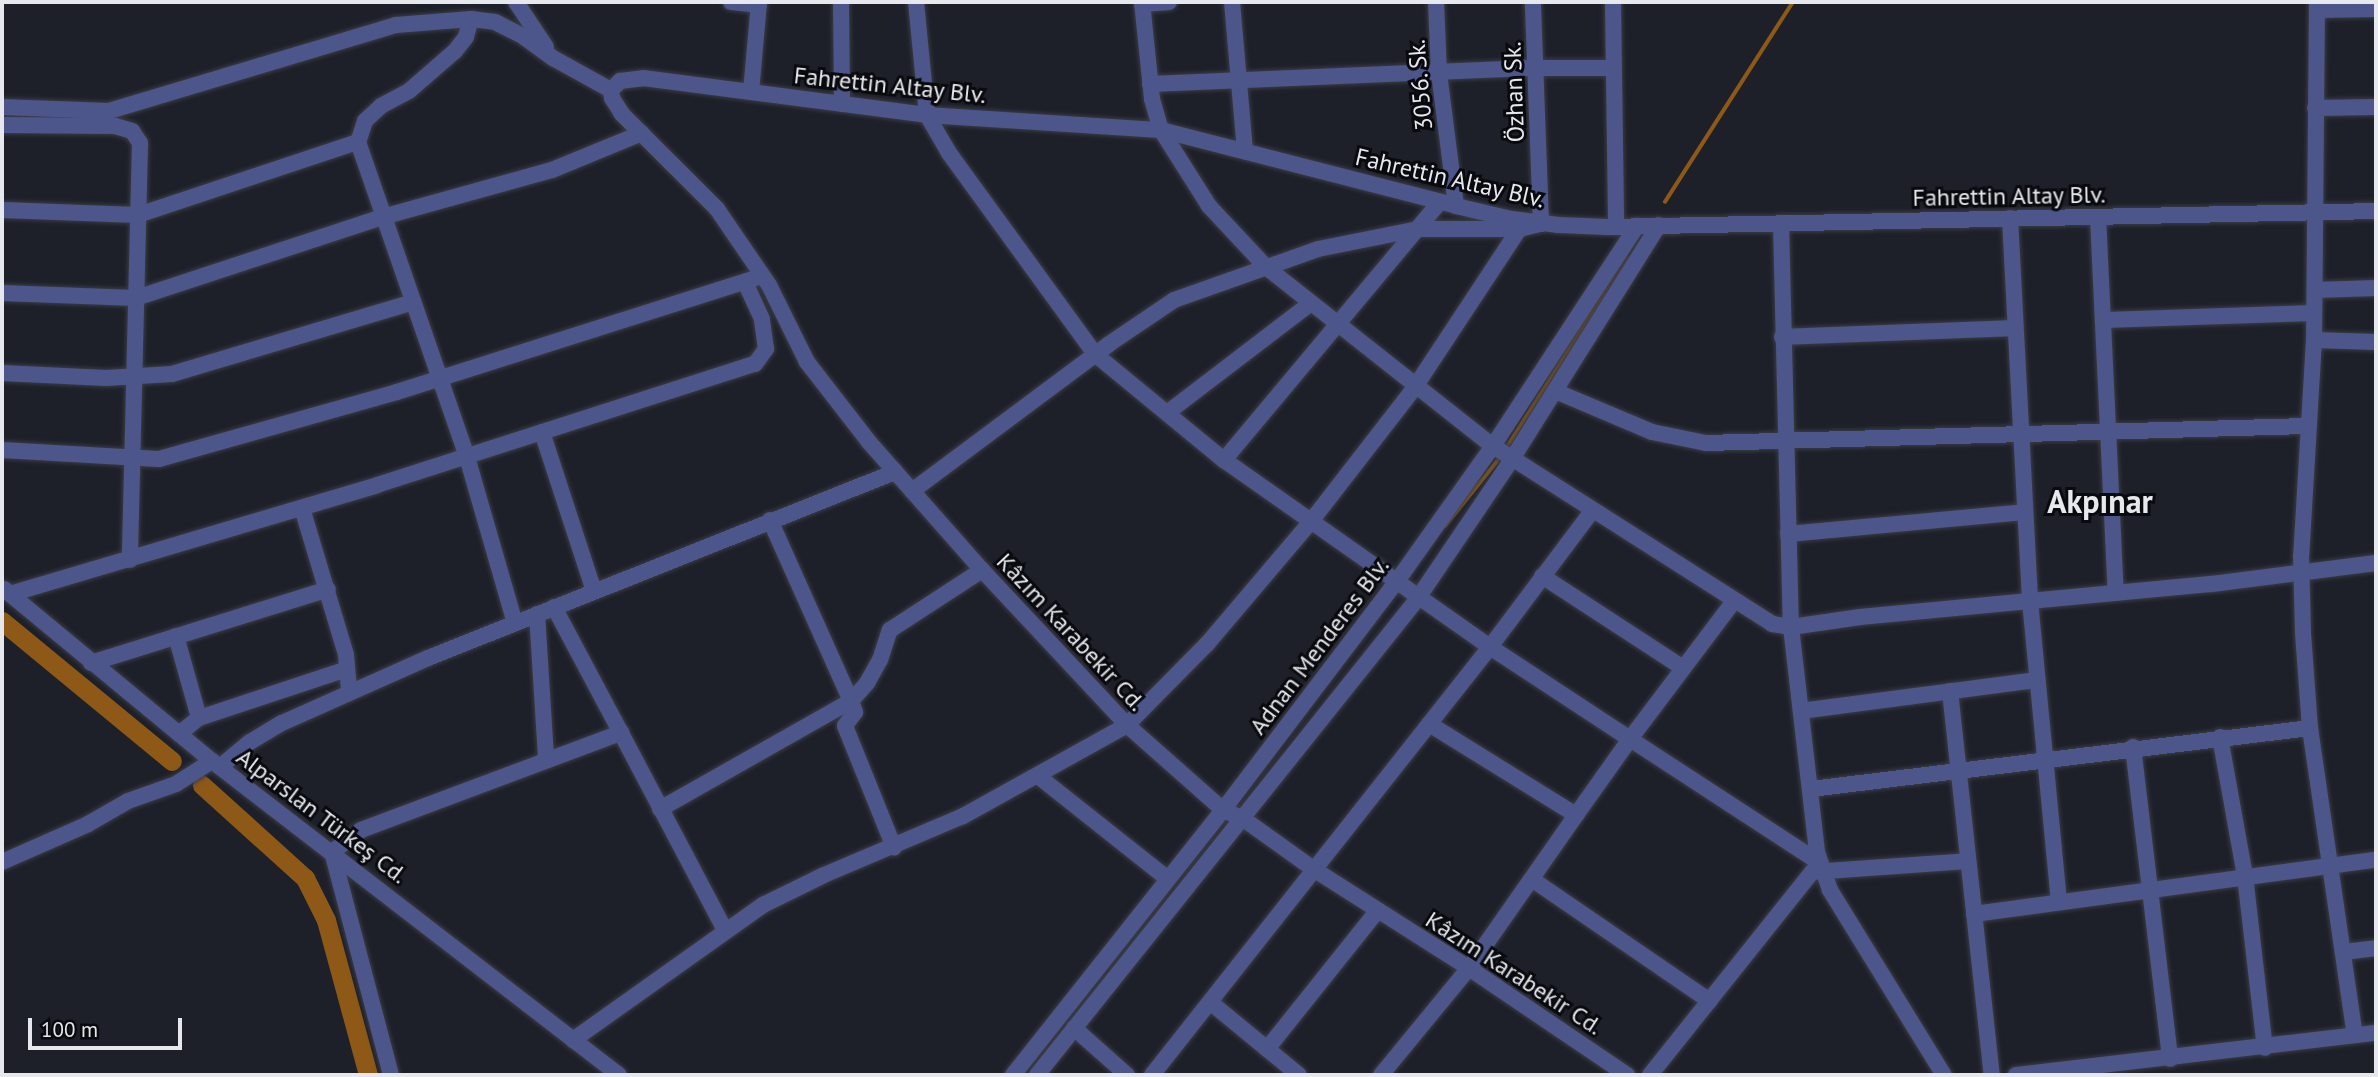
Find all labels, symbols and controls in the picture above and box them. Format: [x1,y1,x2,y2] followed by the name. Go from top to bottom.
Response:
[1402,37,1438,133] street label: 3056. Sk.
[1498,41,1530,143] street label: Özhan Sk.
[792,61,988,109] street label: Fahrettin Altay Blv.
[1352,142,1548,214] street label: Fahrettin Altay Blv.
[1911,180,2107,212] street label: Fahrettin Altay Blv.
[2047,482,2153,520] district label: Akpınar
[991,547,1151,717] street label: Kâzım Karabekir Cd.
[1243,552,1395,740] street label: Adnan Menderes Blv.
[231,742,413,890] street label: Alparslan Türkeş Cd.
[1420,905,1608,1041] street label: Kâzım Karabekir Cd.
[32,1004,186,1048] scale bar
[41,1016,98,1043] text: 100 m

